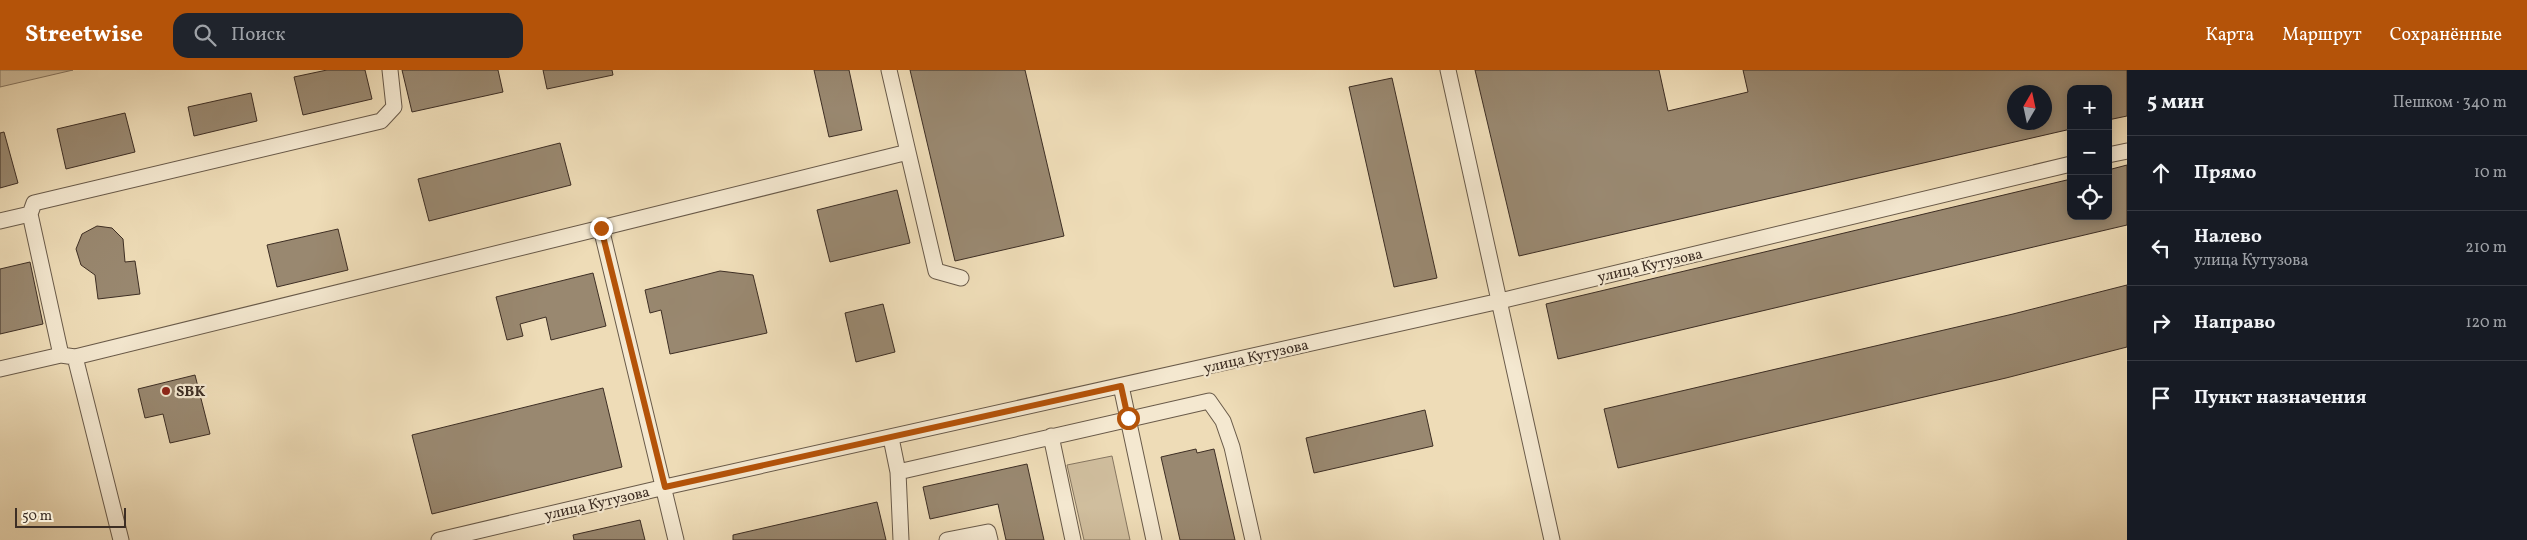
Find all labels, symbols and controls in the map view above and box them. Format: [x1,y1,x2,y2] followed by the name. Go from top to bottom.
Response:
[173,13,523,58] search box
[25,18,143,52] text: Streetwise
[191,21,219,49] icon: search
[231,22,285,48] text: Поиск
[2205,23,2254,48] text: Карта
[2282,23,2362,48] text: Маршрут
[2390,23,2502,48] text: Сохранённые
[2007,85,2052,130] north arrow
[2067,85,2112,220] map controls
[2067,85,2112,130] button: +
[2147,88,2204,117] text: 5 мин
[2393,92,2507,114] text: Пешком · 340 m
[2067,130,2112,175] button: −
[2147,159,2175,187] icon: ahead
[2194,160,2256,186] text: Прямо
[2474,162,2507,184] text: 10 m
[2067,175,2112,220] button: locate
[590,217,613,240] route end
[2194,224,2262,250] text: Налево
[2147,234,2175,262] icon: left
[2465,237,2507,259] text: 210 m
[1596,244,1705,289] street label: улица Кутузова
[2194,250,2308,272] text: улица Кутузова
[2147,309,2175,337] icon: right
[2194,310,2276,336] text: Направо
[2465,312,2507,334] text: 120 m
[1202,335,1311,380] street label: улица Кутузова
[176,382,205,403] place label: SBK
[2147,384,2175,412] icon: arrive
[160,385,172,397] marker: SBK
[2194,385,2367,411] text: Пункт назначения
[1117,407,1140,430] route start
[543,482,652,527] street label: улица Кутузова
[15,505,126,528] scale bar
[22,507,52,526] text: 50 m

